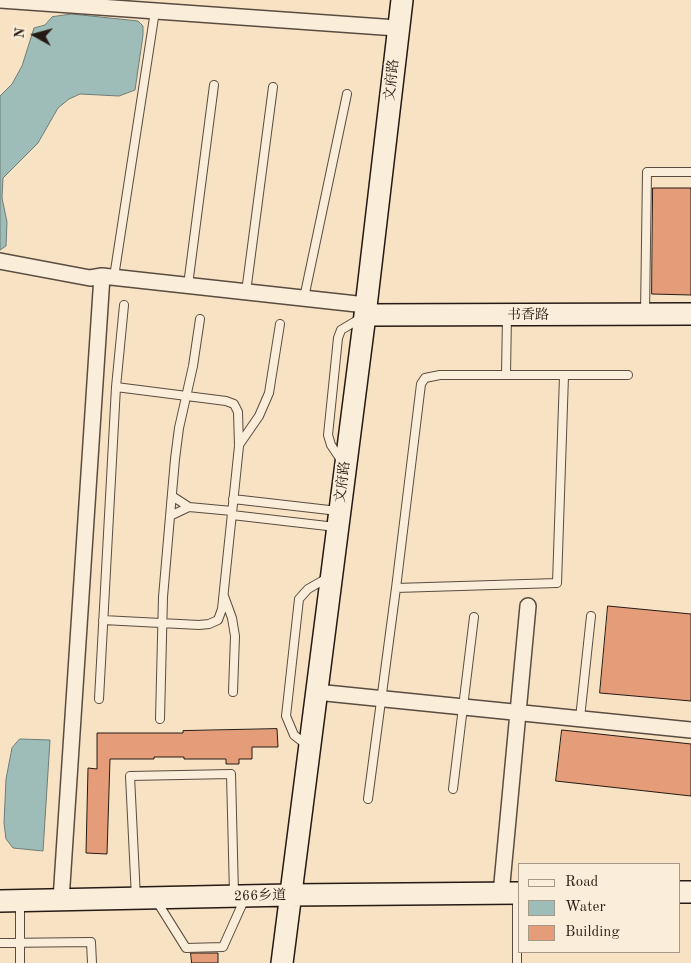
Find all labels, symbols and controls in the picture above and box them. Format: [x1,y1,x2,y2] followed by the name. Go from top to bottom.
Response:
[10,10,60,60] north arrow
[13,27,28,39] text: N
[381,58,403,102] street label: 文府路
[507,307,549,323] street label: 书香路
[332,460,354,504] street label: 文府路
[518,863,681,953] legend
[565,875,598,890] text: Road
[234,887,286,905] street label: 266乡道
[565,900,606,915] text: Water
[565,925,620,940] text: Building

